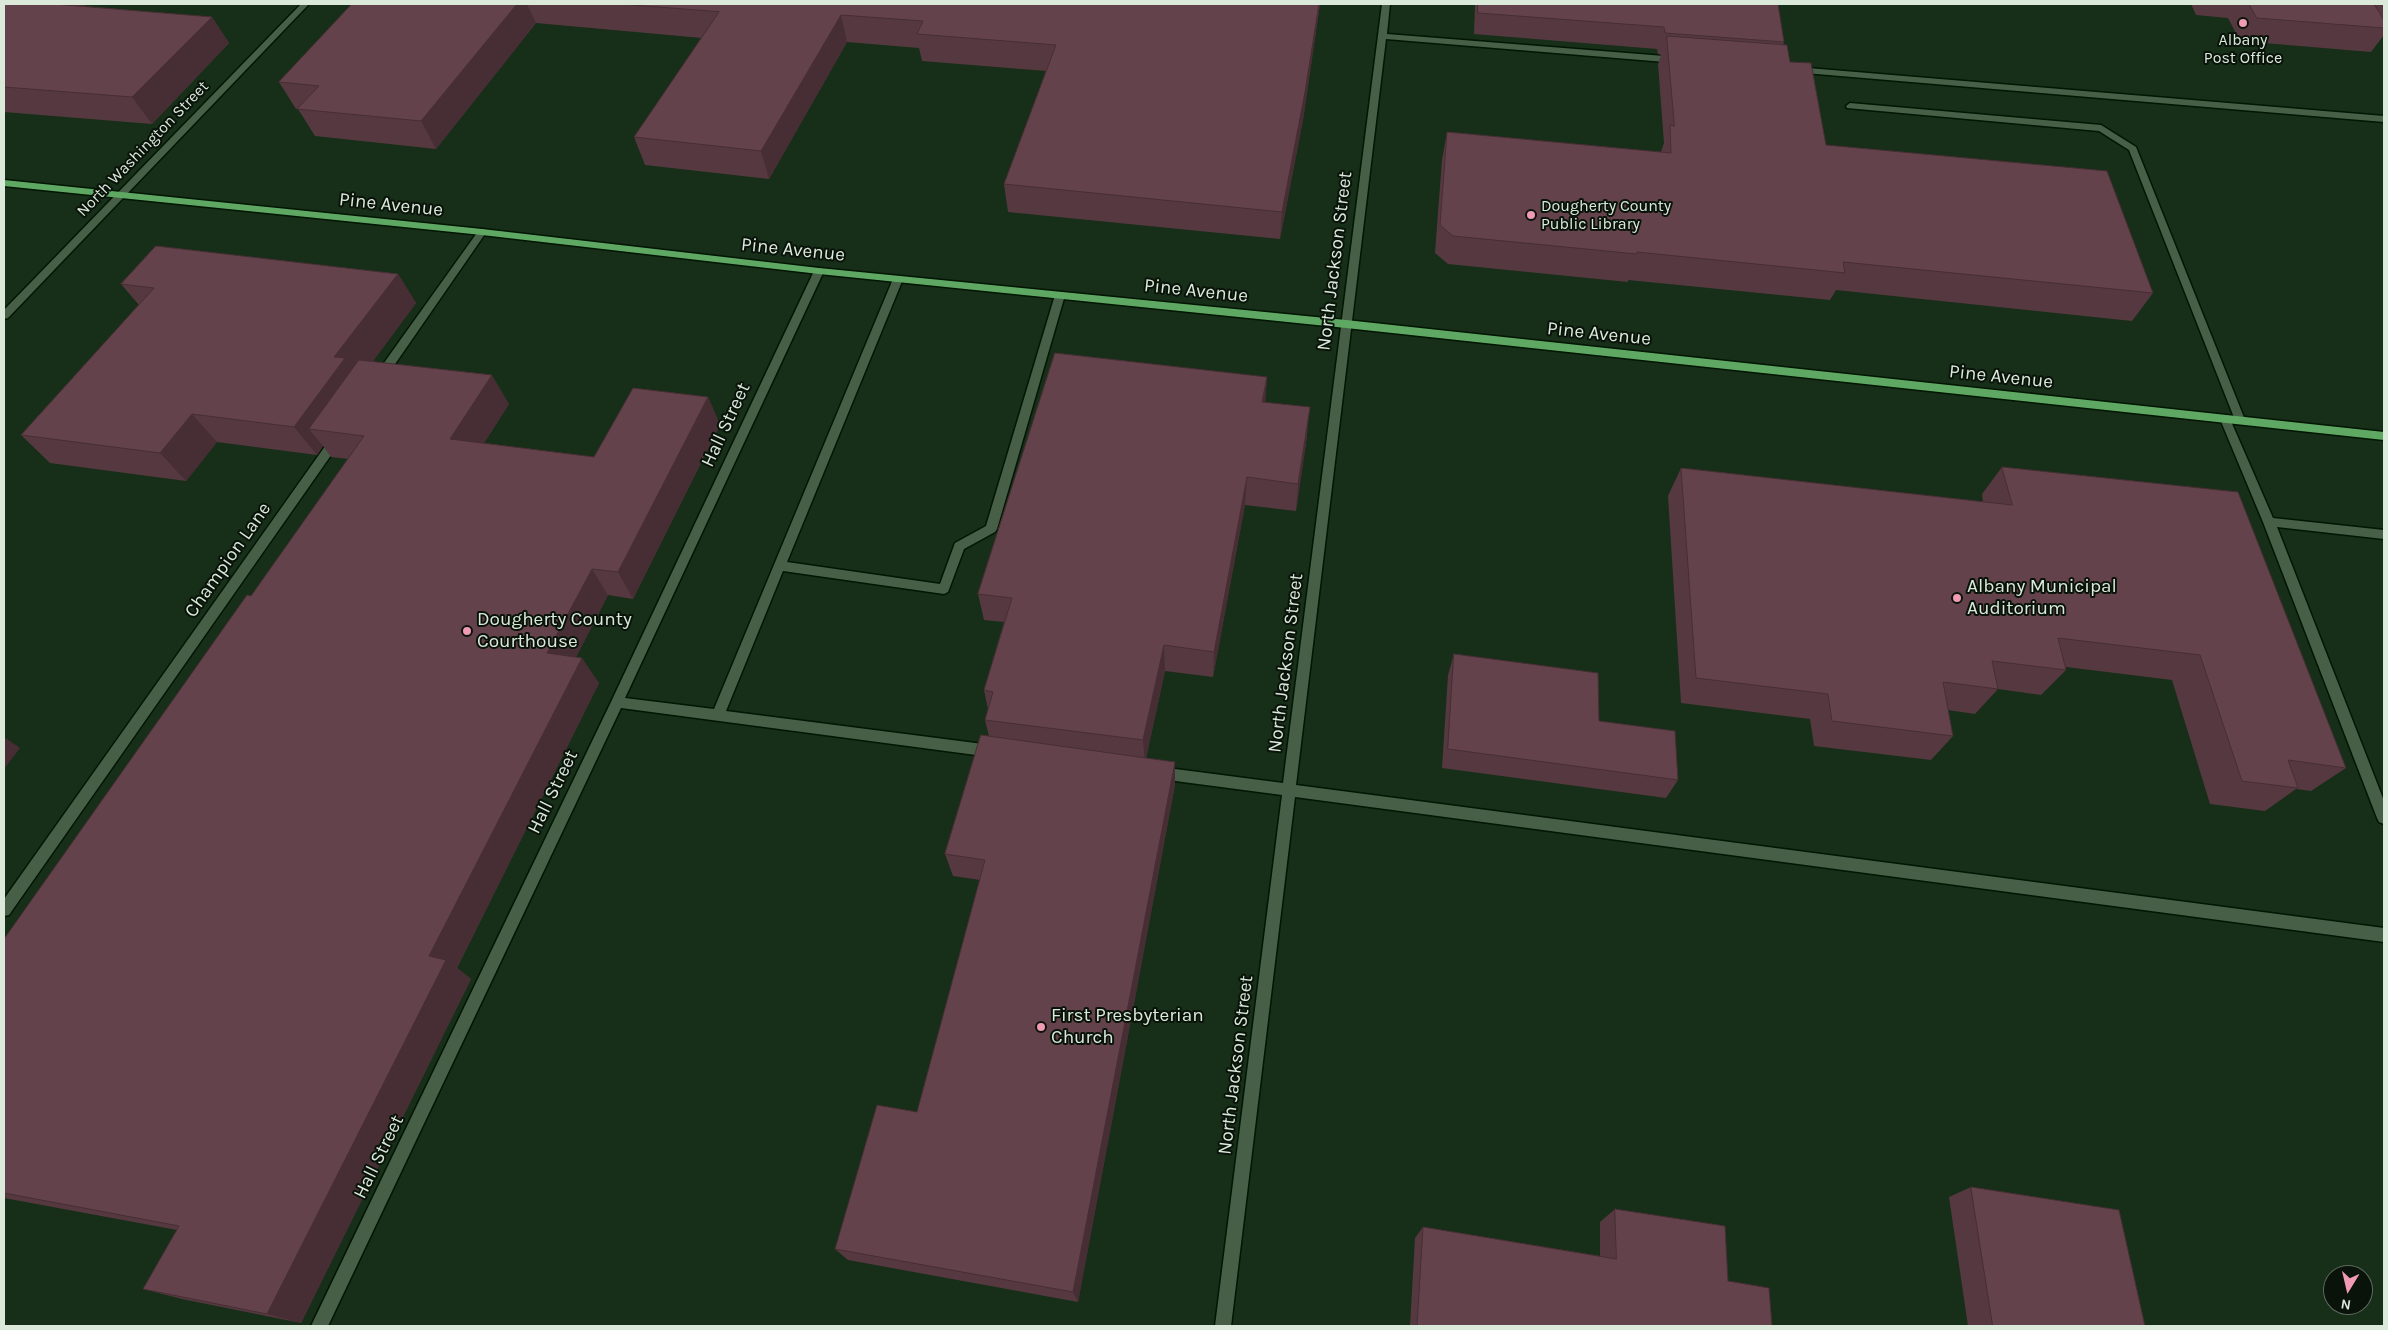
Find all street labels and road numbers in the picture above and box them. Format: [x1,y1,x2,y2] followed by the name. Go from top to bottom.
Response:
[73,77,213,221] street label: North Washington Street
[1313,170,1357,352] street label: North Jackson Street
[338,188,444,222] street label: Pine Avenue
[740,233,846,267] street label: Pine Avenue
[1143,274,1249,308] street label: Pine Avenue
[1546,317,1652,351] street label: Pine Avenue
[1948,360,2054,394] street label: Pine Avenue
[697,379,755,471] street label: Hall Street
[180,498,276,622] street label: Champion Lane
[1264,572,1308,754] street label: North Jackson Street
[523,746,583,838] street label: Hall Street
[1214,974,1258,1156] street label: North Jackson Street
[349,1111,409,1203] street label: Hall Street

